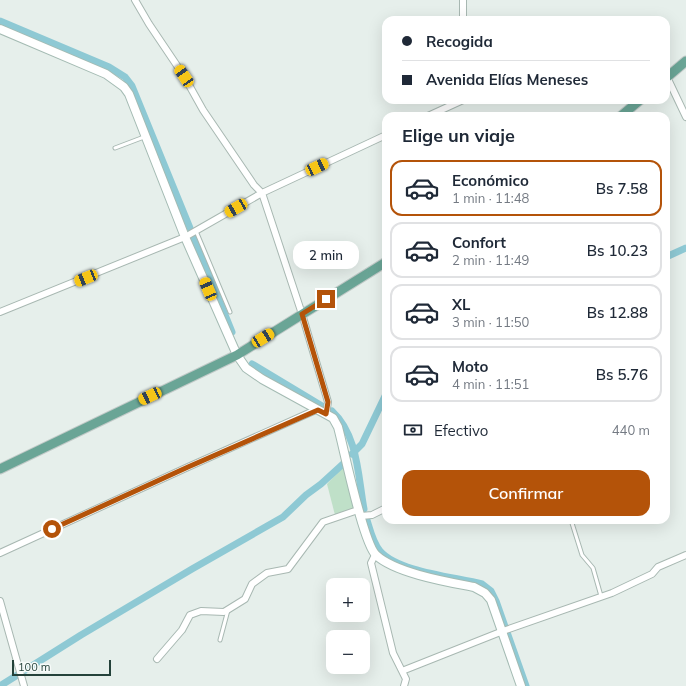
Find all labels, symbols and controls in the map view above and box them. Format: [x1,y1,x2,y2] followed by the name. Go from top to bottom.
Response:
[426,32,493,51] text: Recogida
[172,63,196,89] car
[426,70,588,89] text: Avenida Elías Meneses
[402,124,515,147] text: Elige un viaje
[304,156,330,178] car
[404,170,440,206] icon: car
[452,171,529,190] text: Económico
[596,179,648,198] text: Bs 7.58
[452,190,529,206] text: 1 min · 11:48
[223,197,249,219] car
[404,232,440,268] icon: car
[452,233,506,252] text: Confort
[293,241,359,269] callout: 2 min
[587,241,648,260] text: Bs 10.23
[309,247,343,263] text: 2 min
[452,252,529,268] text: 2 min · 11:49
[73,268,99,288] car
[198,276,218,302] car
[317,290,335,308] route end
[404,294,440,330] icon: car
[452,295,470,314] text: XL
[587,303,648,322] text: Bs 12.88
[452,314,529,330] text: 3 min · 11:50
[250,327,276,349] car
[404,356,440,392] icon: car
[452,357,488,376] text: Moto
[596,365,648,384] text: Bs 5.76
[452,376,529,392] text: 4 min · 11:51
[137,385,163,407] car
[402,419,424,441] icon: cash
[434,421,488,440] text: Efectivo
[612,422,650,438] text: 440 m
[402,470,650,516] button: Confirmar
[43,520,61,538] route start
[326,578,370,674] map controls
[326,578,370,622] button: +
[326,630,370,674] button: −
[12,658,111,677] scale bar
[18,660,50,674] text: 100 m

